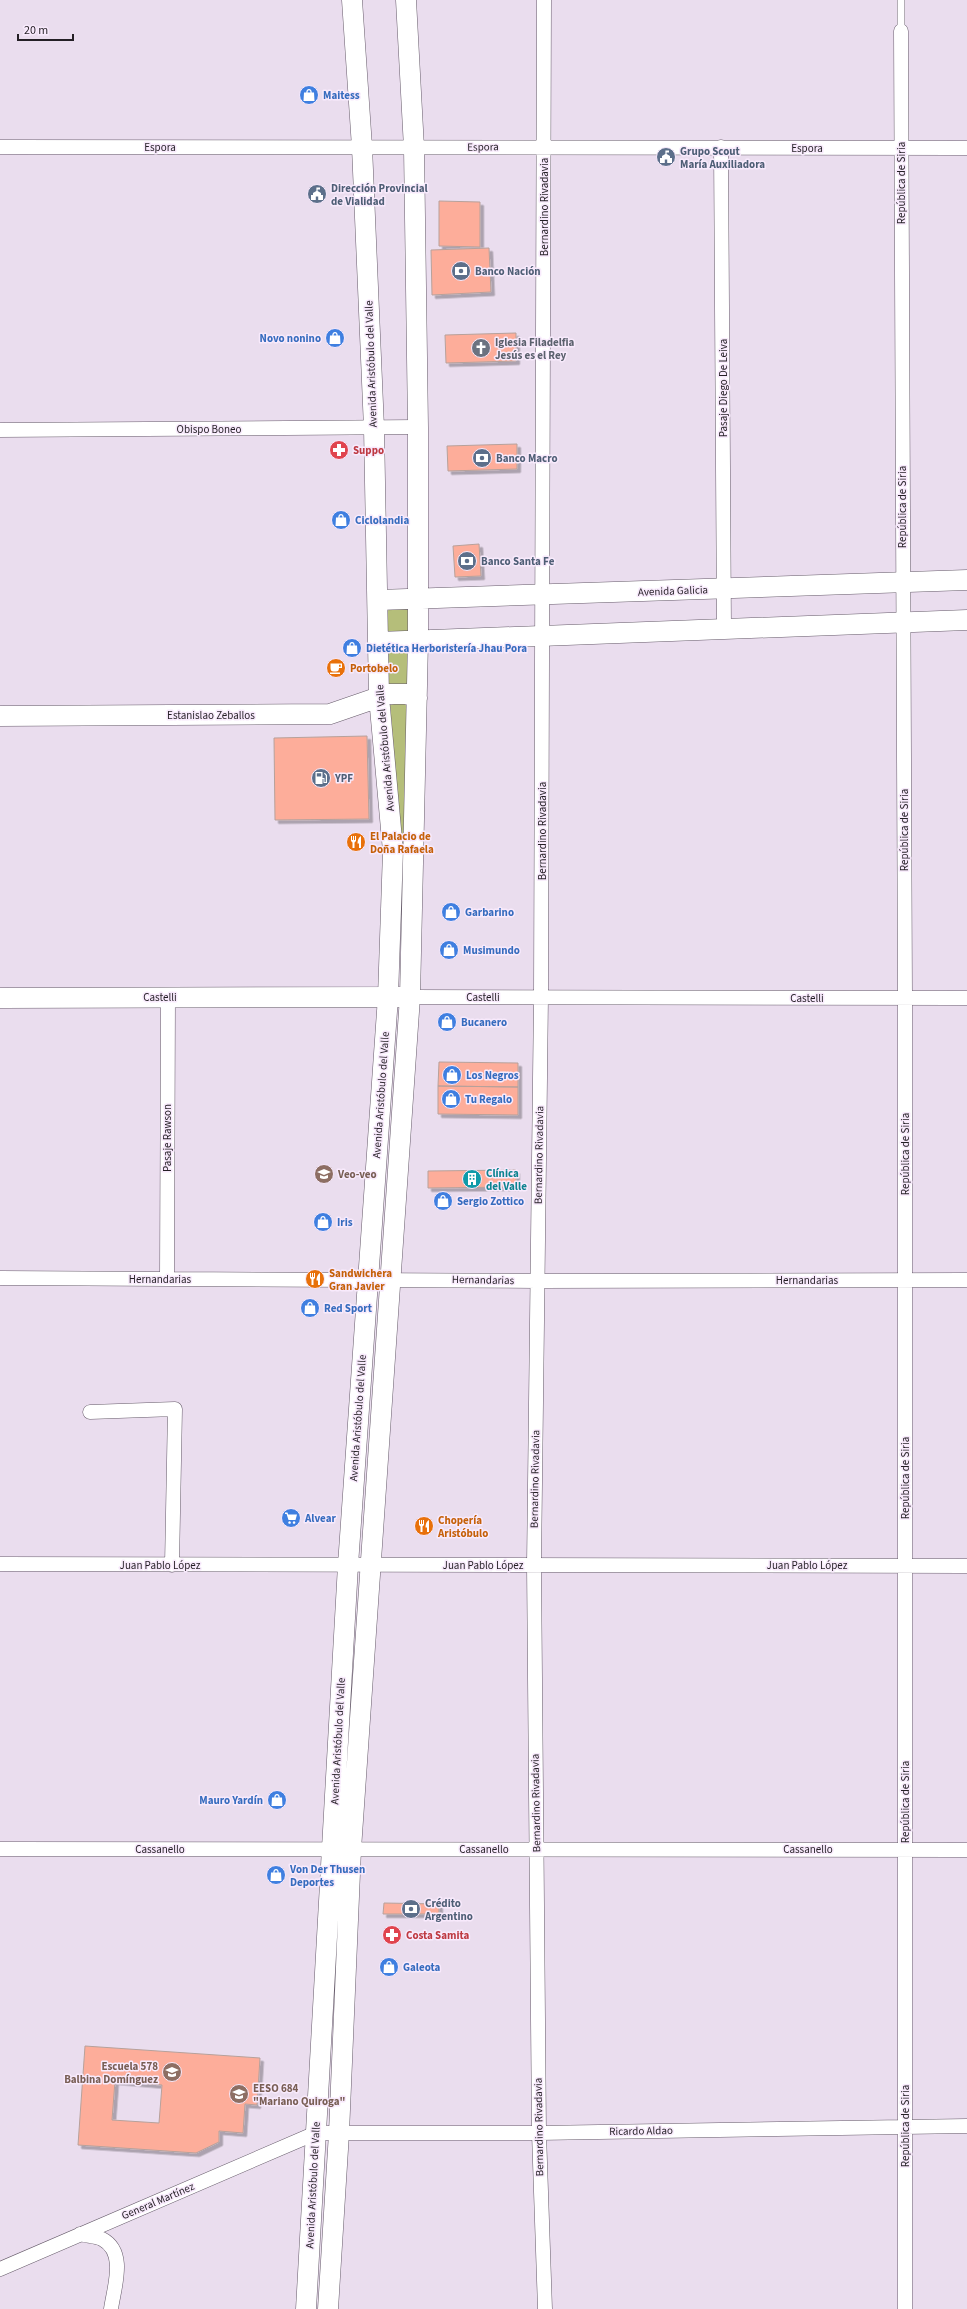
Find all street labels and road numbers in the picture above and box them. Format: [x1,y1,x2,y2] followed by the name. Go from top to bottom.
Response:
[467,139,499,155] street label: Espora
[144,140,176,155] street label: Espora
[791,141,823,156] street label: Espora
[894,142,909,224] street label: República de Siria
[537,158,552,256] street label: Bernardino Rivadavia
[361,300,381,428] street label: Avenida Aristóbulo del Valle
[716,339,731,437] street label: Pasaje Diego De Leiva
[177,422,241,437] street label: Obispo Boneo
[895,466,910,548] street label: República de Siria
[638,582,708,600] street label: Avenida Galicia
[372,684,398,812] street label: Avenida Aristóbulo del Valle
[167,708,255,723] street label: Estanislao Zeballos
[535,782,550,880] street label: Bernardino Rivadavia
[897,789,912,871] street label: República de Siria
[143,990,177,1005] street label: Castelli
[466,990,500,1005] street label: Castelli
[790,991,824,1006] street label: Castelli
[369,1031,393,1159] street label: Avenida Aristóbulo del Valle
[160,1104,175,1172] street label: Pasaje Rawson
[531,1106,547,1204] street label: Bernardino Rivadavia
[898,1113,913,1195] street label: República de Siria
[129,1272,192,1287] street label: Hernandarias
[452,1272,515,1288] street label: Hernandarias
[776,1273,839,1288] street label: Hernandarias
[346,1354,370,1482] street label: Avenida Aristóbulo del Valle
[527,1430,543,1528] street label: Bernardino Rivadavia
[898,1437,913,1519] street label: República de Siria
[120,1558,201,1573] street label: Juan Pablo López
[443,1558,524,1573] street label: Juan Pablo López
[767,1558,848,1573] street label: Juan Pablo López
[327,1677,349,1805] street label: Avenida Aristóbulo del Valle
[528,1754,544,1852] street label: Bernardino Rivadavia
[898,1761,913,1843] street label: República de Siria
[135,1842,185,1857] street label: Cassanello
[459,1842,509,1857] street label: Cassanello
[783,1842,833,1857] street label: Cassanello
[531,2078,547,2176] street label: Bernardino Rivadavia
[898,2085,913,2167] street label: República de Siria
[302,2121,324,2249] street label: Avenida Aristóbulo del Valle
[609,2123,673,2139] street label: Ricardo Aldao
[119,2179,197,2223] street label: General Martínez

